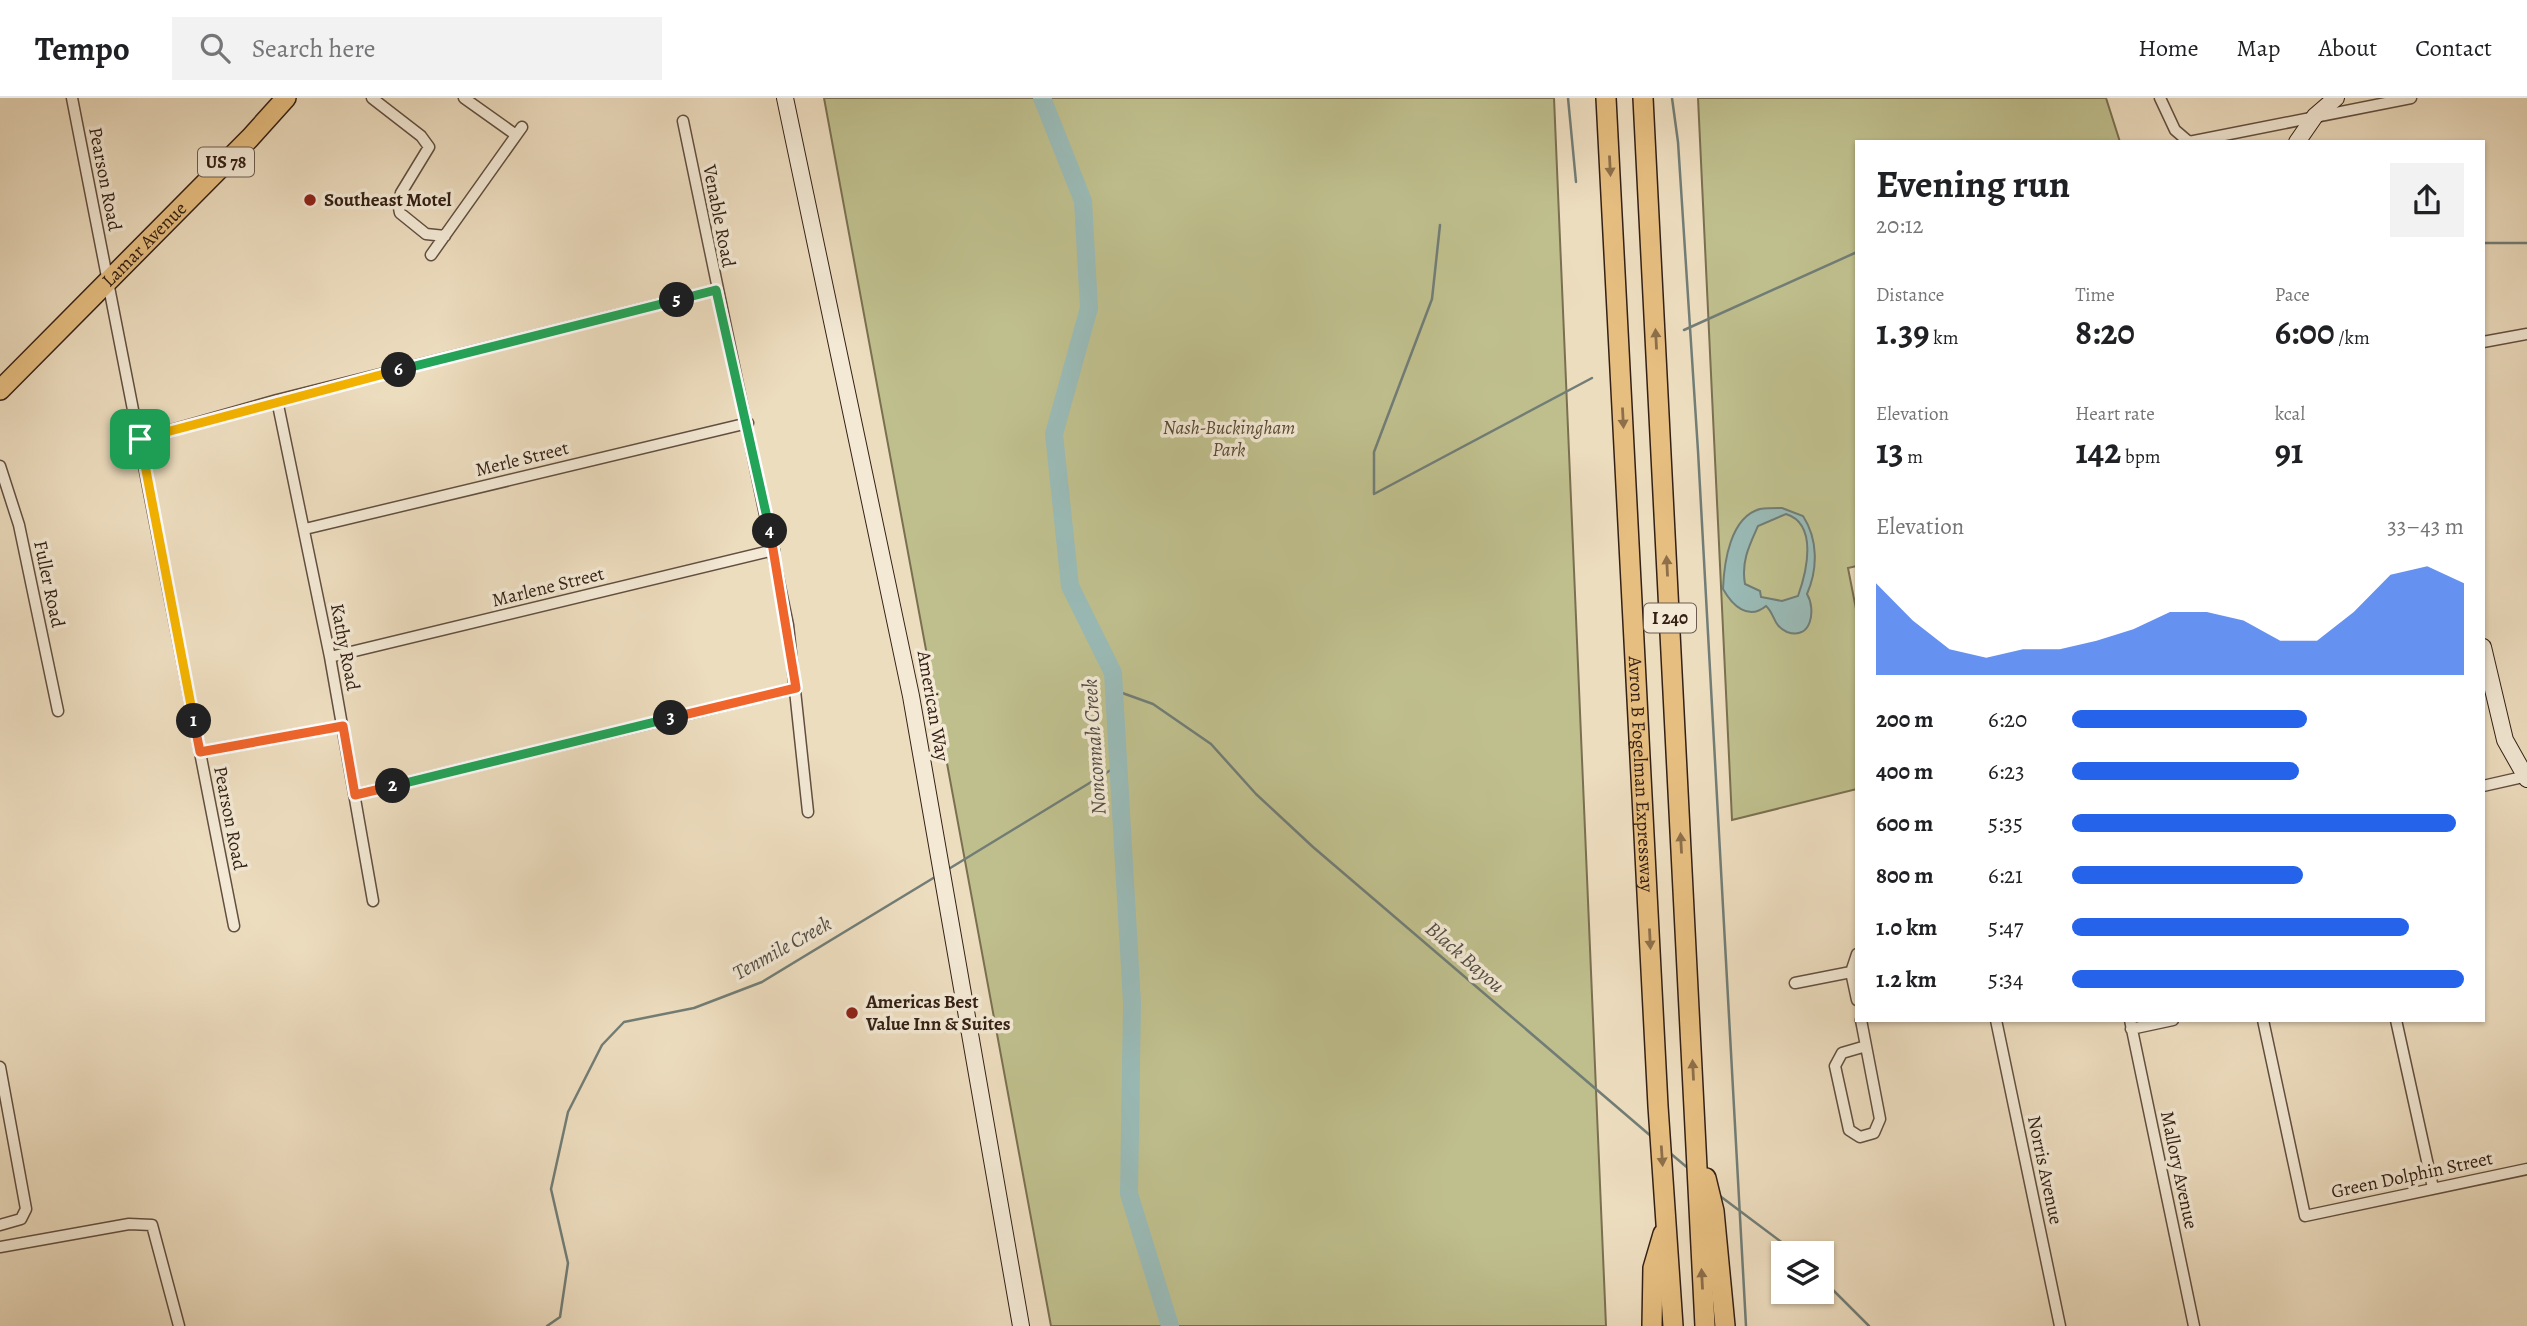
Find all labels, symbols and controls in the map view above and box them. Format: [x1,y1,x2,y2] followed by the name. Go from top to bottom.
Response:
[172,17,662,80] search box
[35,26,130,71] text: Tempo
[196,29,234,67] icon: search
[252,31,375,66] text: Search here
[2138,32,2199,64] text: Home
[2237,32,2281,64] text: Map
[2319,32,2377,64] text: About
[2415,32,2492,64] text: Contact
[82,125,128,234] street label: Pearson Road
[198,148,254,176] road number: US 78
[1604,155,1615,177] one-way arrow
[1876,158,2070,210] text: Evening run
[696,161,742,270] street label: Venable Road
[2390,163,2464,237] button: share
[324,187,452,213] place label: Southeast Motel
[302,192,318,208] marker: Southeast Motel
[96,196,193,293] street label: Lamar Avenue
[1876,210,1923,241] text: 20:12
[660,282,694,318] pin: 5
[1876,282,1944,308] text: Distance
[2075,282,2115,308] text: Time
[2275,282,2310,308] text: Pace
[672,286,681,312] text: 5
[1876,308,1929,356] text: 1.39
[2075,308,2135,356] text: 8:20
[2275,308,2335,356] text: 6:00
[1929,325,1958,351] text: km
[2335,325,2370,351] text: /km
[1650,328,1661,350] one-way arrow
[382,352,416,388] pin: 6
[394,356,403,382] text: 6
[1876,401,1949,427] text: Elevation
[2075,401,2155,427] text: Heart rate
[2275,401,2305,427] text: kcal
[1617,407,1628,429] one-way arrow
[110,409,170,469] pin
[1163,415,1295,463] park label: Nash-Buckingham Park
[121,420,159,458] icon: arrive
[1876,427,1904,475] text: 13
[2075,427,2121,475] text: 142
[2275,427,2303,475] text: 91
[473,435,571,483] street label: Merle Street
[1904,444,1923,470] text: m
[2121,444,2160,470] text: bpm
[1876,511,1964,542] text: Elevation
[2387,511,2464,542] text: 33–43 m
[752,514,788,548] pin: 4
[765,517,774,543] text: 4
[27,538,71,631] street label: Fuller Road
[1662,555,1673,577] one-way arrow
[489,561,607,613] street label: Marlene Street
[324,601,366,694] street label: Kathy Road
[1644,604,1696,632] road number: I 240
[910,648,956,764] street label: American Way
[1622,654,1660,893] street label: Avron B Fogelman Expressway
[1075,678,1113,816] water label: Nonconnah Creek
[654,700,688,736] pin: 3
[176,704,212,738] pin: 1
[666,704,675,730] text: 3
[1876,704,1934,735] text: 200 m
[1988,704,2027,735] text: 6:20
[190,707,197,733] text: 1
[1876,756,1933,787] text: 400 m
[1988,756,2025,787] text: 6:23
[207,764,253,873] street label: Pearson Road
[376,768,410,804] pin: 2
[388,772,397,798] text: 2
[1876,808,1933,839] text: 600 m
[1988,808,2023,839] text: 5:35
[1676,831,1687,853] one-way arrow
[1876,860,1933,891] text: 800 m
[1988,860,2023,891] text: 6:21
[728,909,836,987] water label: Tenmile Creek
[1876,912,1937,943] text: 1.0 km
[1988,912,2023,943] text: 5:47
[1420,915,1510,999] water label: Black Bayou
[1644,928,1655,950] one-way arrow
[1876,964,1937,995] text: 1.2 km
[1988,964,2023,995] text: 5:34
[865,989,1011,1037] place label: Americas Best Value Inn & Suites
[844,1005,860,1021] marker: Americas Best Value Inn & Suites
[1687,1059,1698,1081] one-way arrow
[2154,1109,2204,1231] street label: Mallory Avenue
[2021,1113,2069,1227] street label: Norris Avenue
[1657,1145,1668,1167] one-way arrow
[2329,1145,2495,1205] street label: Green Dolphin Street
[1771,1241,1834,1304] map controls
[1771,1241,1834,1304] button: layers
[1697,1268,1708,1290] one-way arrow

